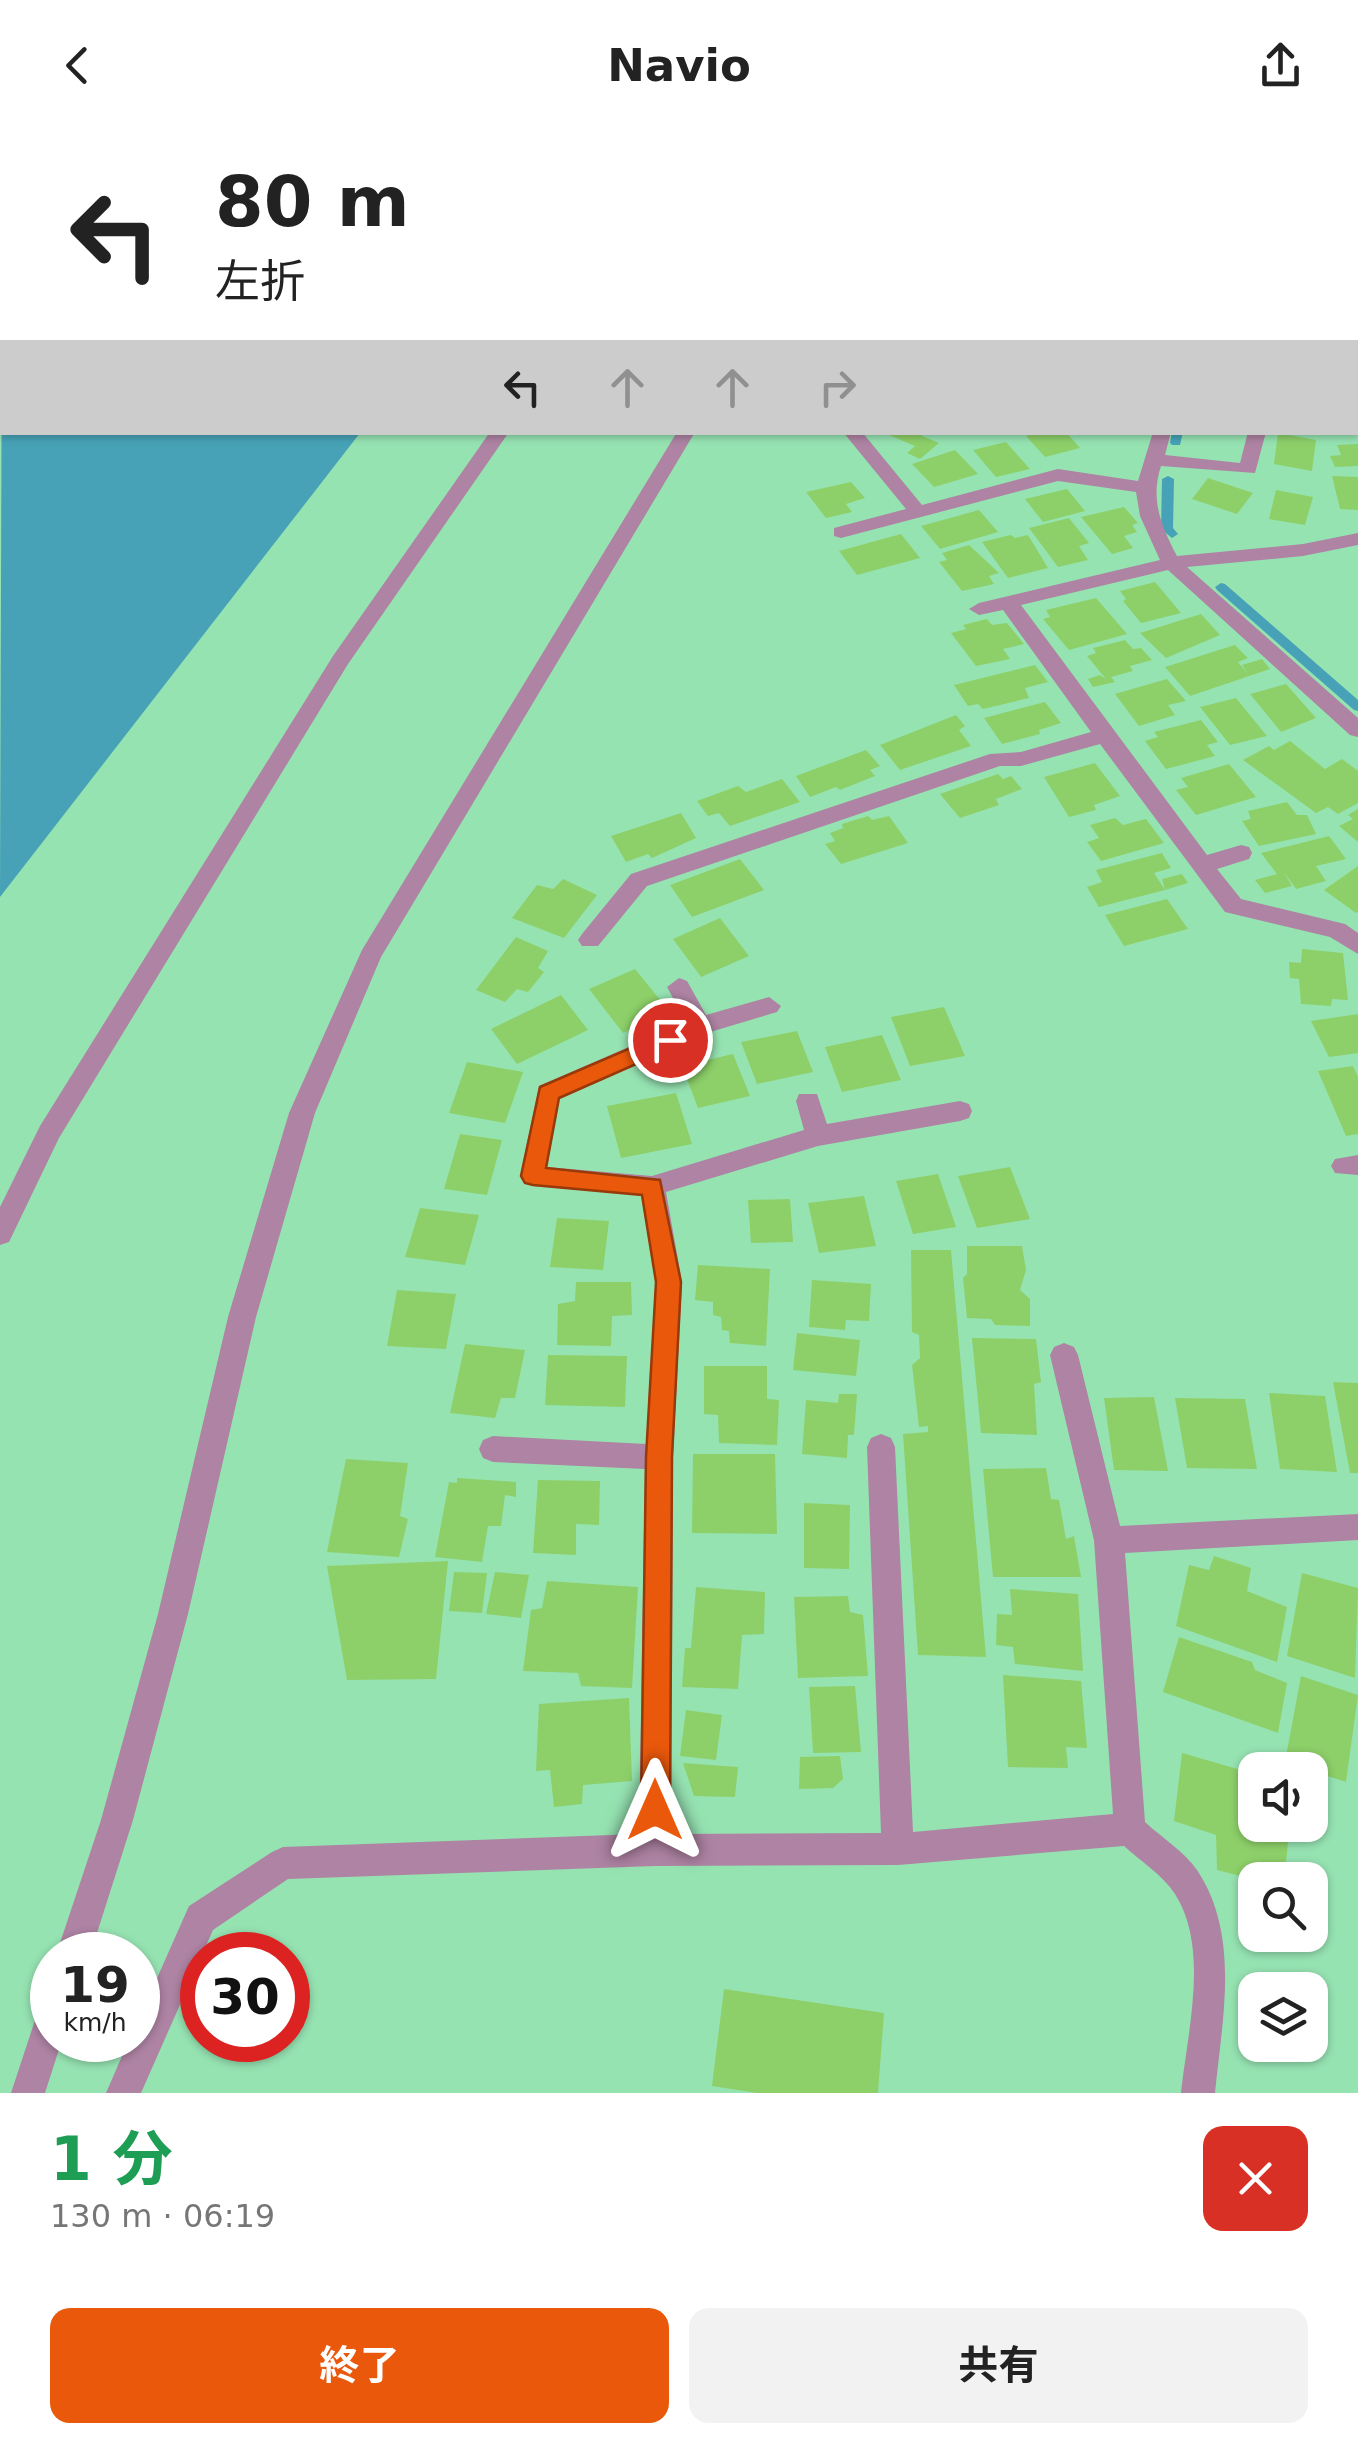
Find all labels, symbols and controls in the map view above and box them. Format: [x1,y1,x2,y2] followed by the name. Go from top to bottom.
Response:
[50,38,105,93] icon: back
[1253,38,1308,93] icon: share
[607,39,751,92] text: Navio
[215,161,410,243] text: 80 m
[50,170,180,300] icon: left
[215,255,305,308] text: 左折
[495,360,550,415] icon: left
[600,360,655,415] icon: ahead
[705,360,760,415] icon: ahead
[810,360,865,415] icon: right
[628,998,713,1083] pin
[643,1013,698,1068] icon: arrive
[1238,1752,1328,2062] map controls
[1238,1752,1328,1842] button: sound
[603,1758,707,1862] position arrow
[1238,1862,1328,1952] button: search
[180,1932,310,2062] speed limit sign: 30
[60,1956,130,2014] text: 19
[1238,1972,1328,2062] button: layers
[63,2008,127,2037] text: km/h
[50,2124,173,2194] text: 1 分
[1203,2126,1308,2231] button: close
[50,2197,275,2235] text: 130 m · 06:19
[50,2308,669,2423] button: 終了
[689,2308,1308,2423] button: 共有

